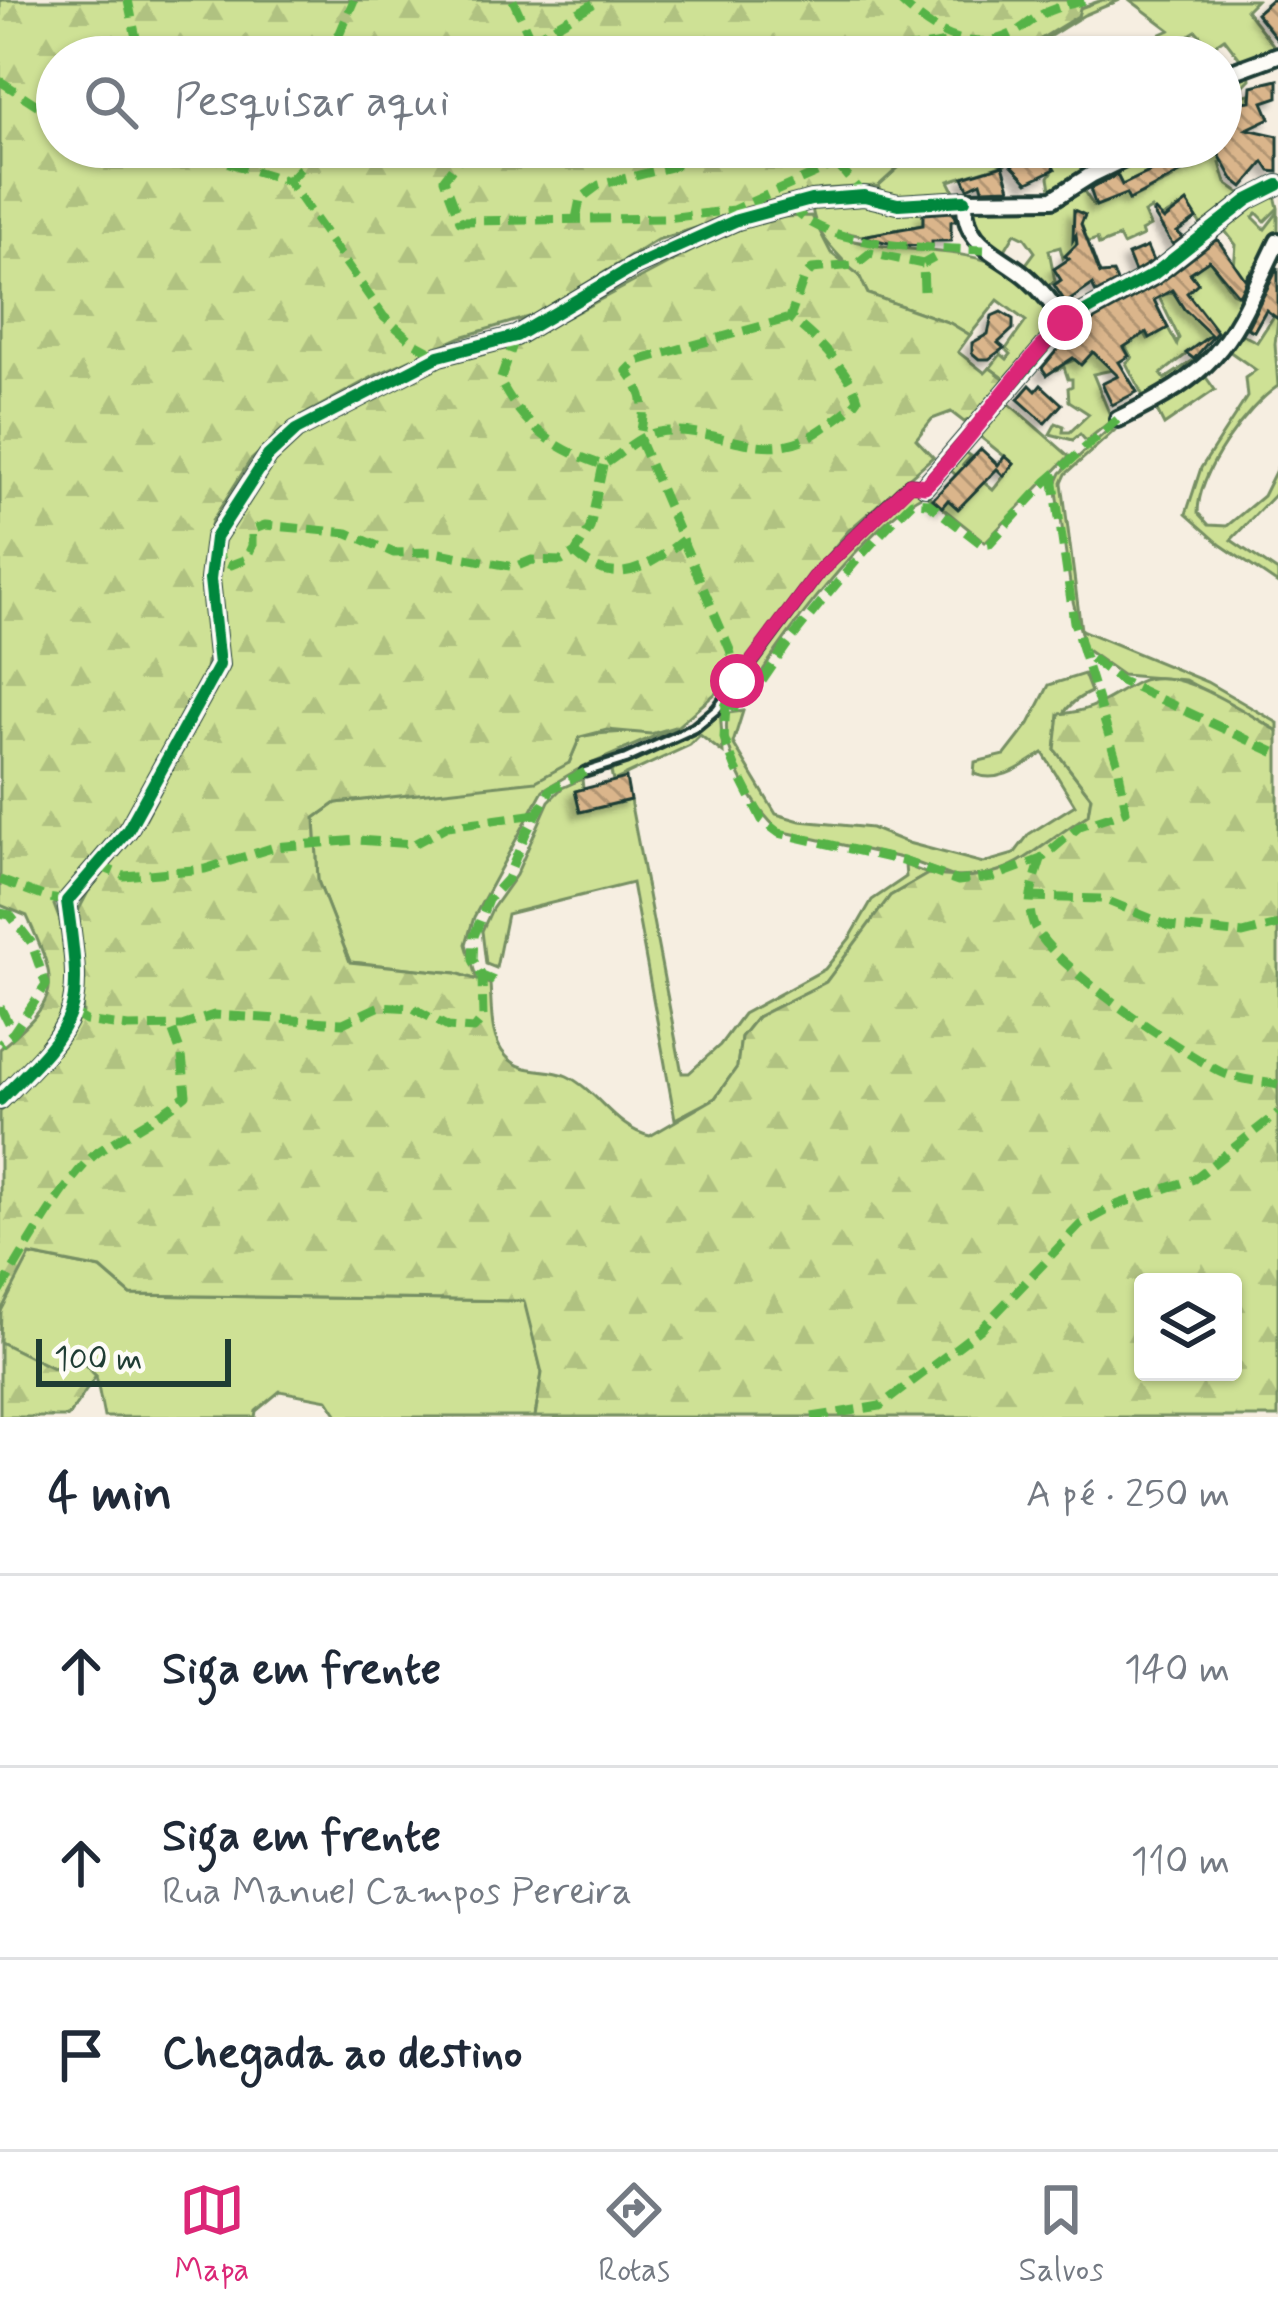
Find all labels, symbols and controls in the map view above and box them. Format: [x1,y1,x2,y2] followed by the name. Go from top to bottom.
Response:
[36,36,1242,168] search box
[78,69,144,135] icon: search
[174,73,450,132] text: Pesquisar aqui
[1038,296,1092,350] route end
[710,654,764,708] route start
[1134,1273,1242,1381] map controls
[1134,1273,1242,1381] button: layers
[36,1333,231,1386] scale bar
[54,1338,143,1382] text: 100 m
[48,1462,172,1528] text: 4 min
[1026,1470,1230,1521] text: A pé · 250 m
[48,1638,114,1704] icon: ahead
[162,1641,441,1700] text: Siga em frente
[1124,1645,1230,1696] text: 140 m
[162,1808,441,1867] text: Siga em frente
[48,1830,114,1896] icon: ahead
[1131,1837,1230,1888] text: 110 m
[162,1867,632,1918] text: Rua Manuel Campos Pereira
[48,2022,114,2088] icon: arrive
[162,2025,522,2084] text: Chegada ao destino
[174,2177,250,2293] tab: Mapa
[598,2177,670,2293] tab: Rotas
[1019,2177,1104,2293] tab: Salvos

